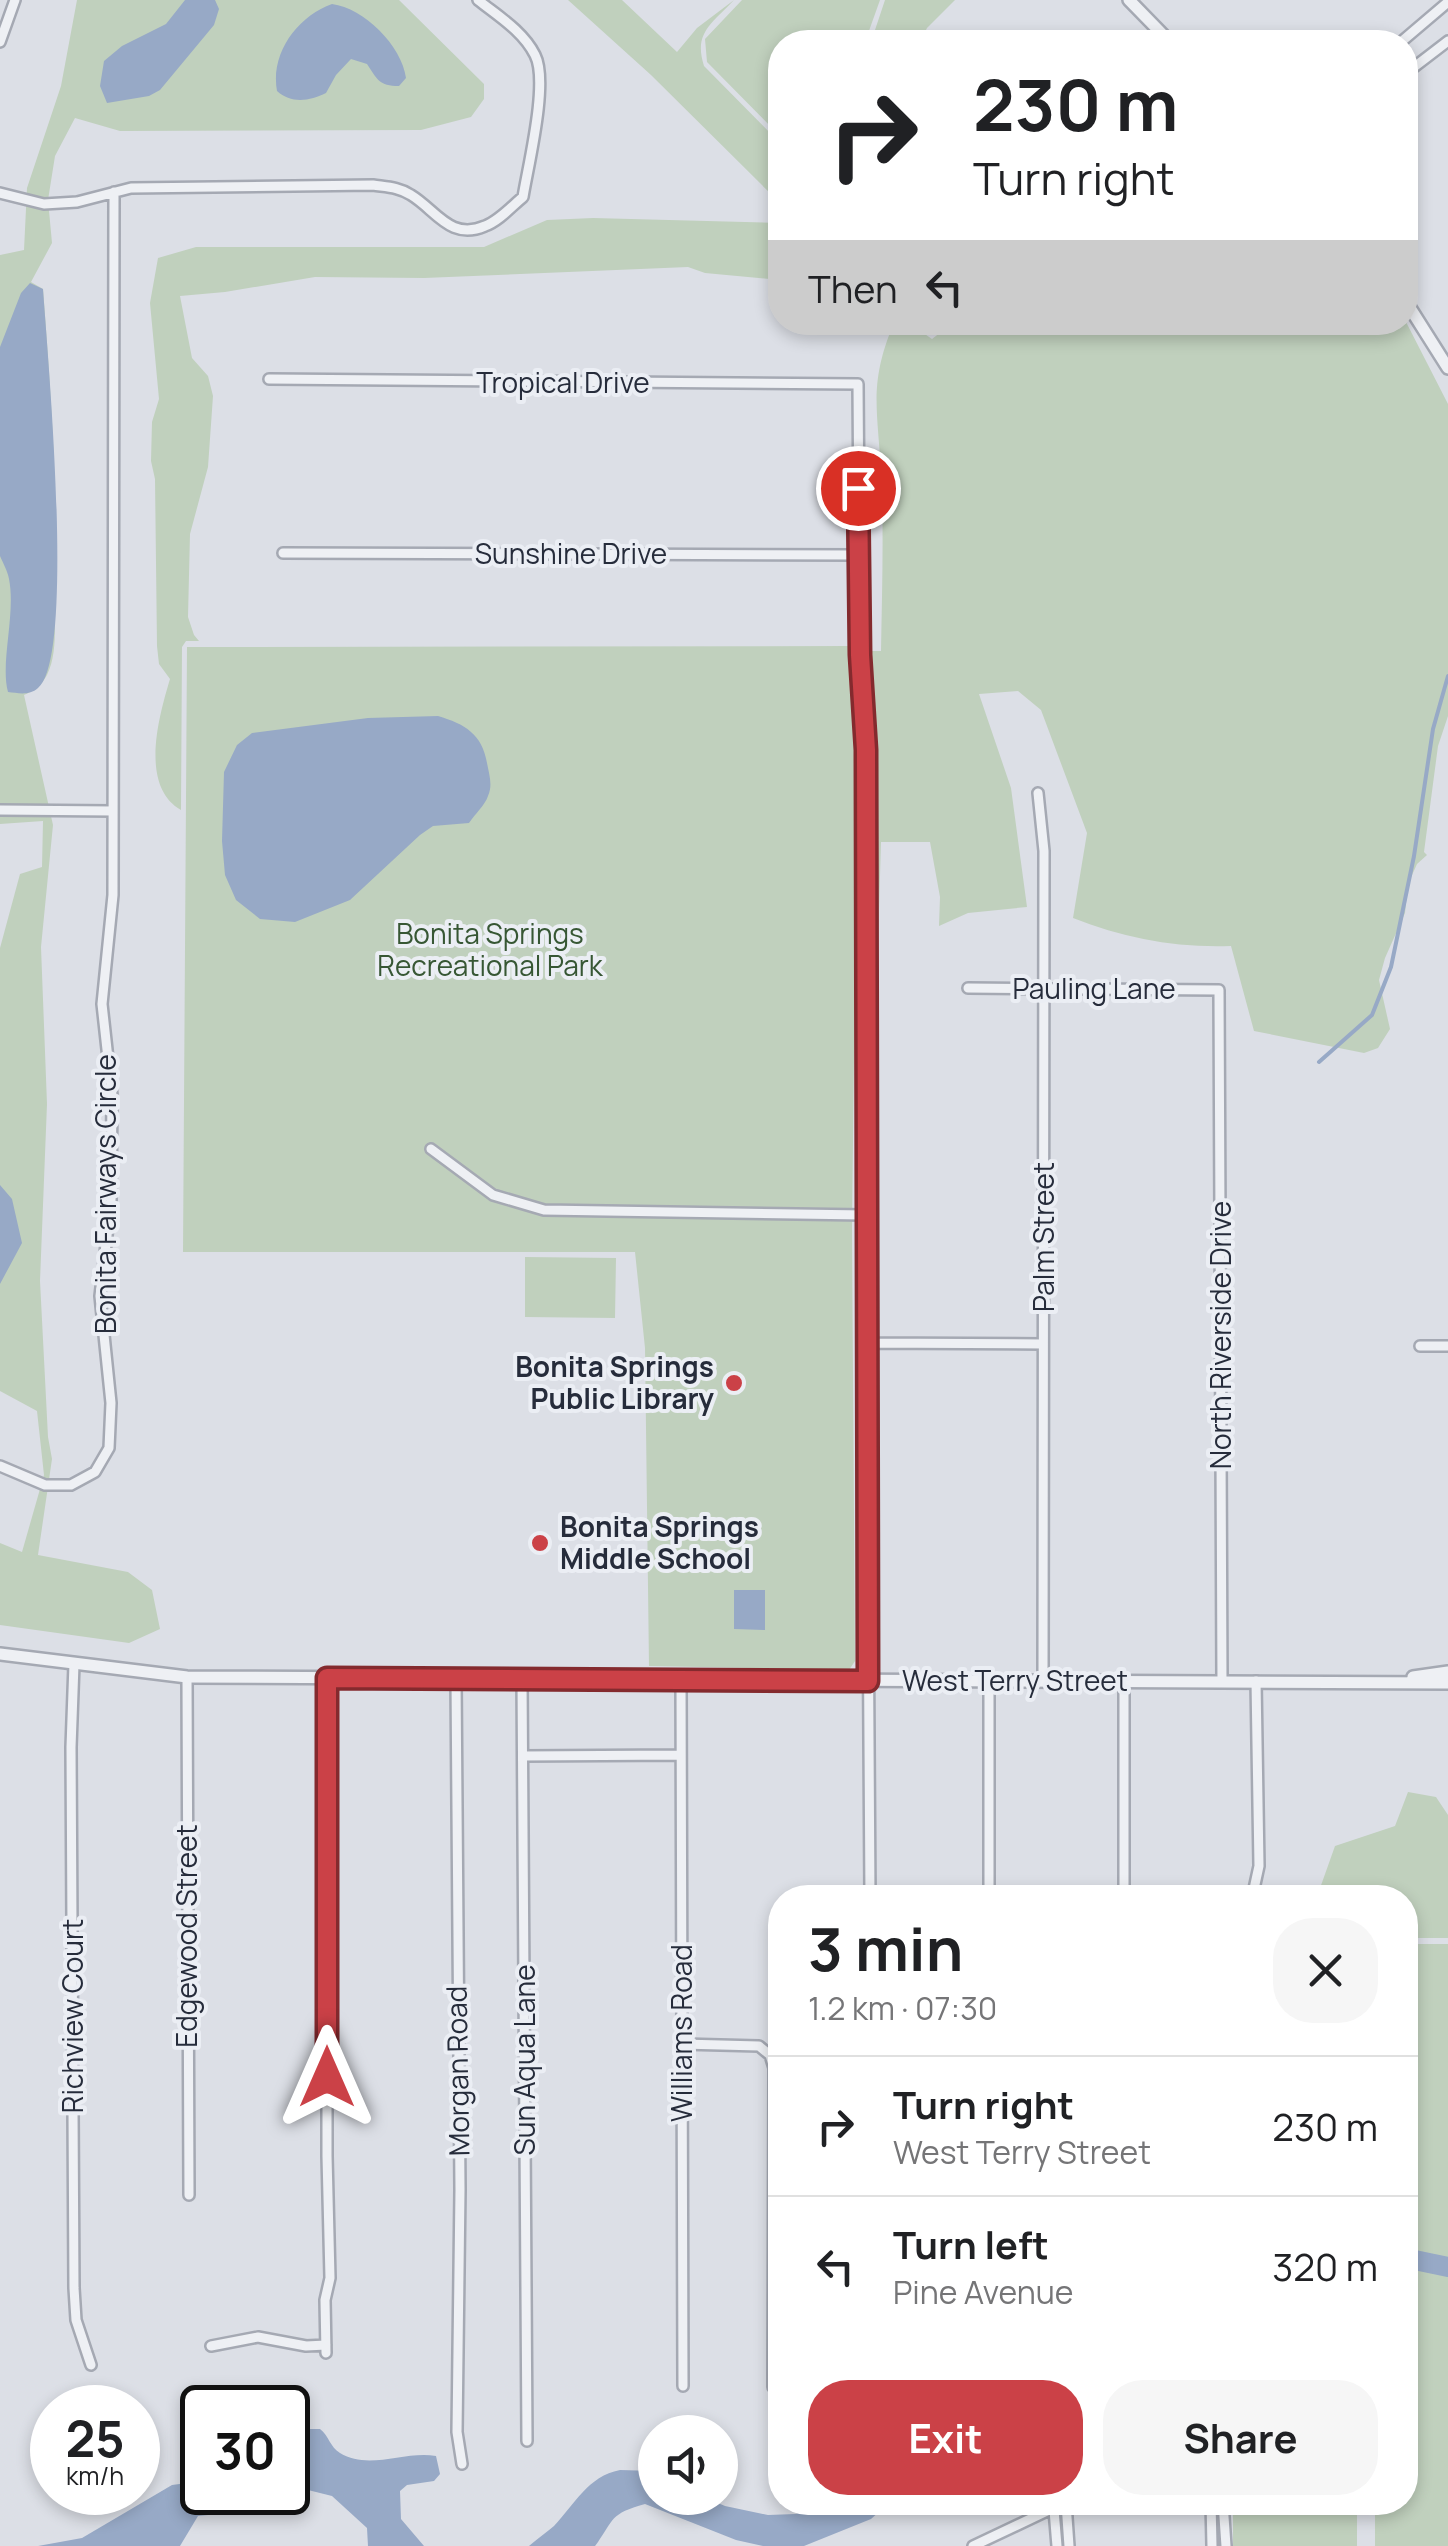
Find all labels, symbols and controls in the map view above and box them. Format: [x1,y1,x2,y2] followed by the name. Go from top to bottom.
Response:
[973,56,1178,152] text: 230 m
[808,70,938,200] icon: right
[973,147,1174,209] text: Turn right
[917,260,972,315] icon: left
[808,262,897,314] text: Then
[476,363,650,401] street label: Tropical Drive
[816,446,901,531] pin
[831,461,886,516] icon: arrive
[475,534,667,572] street label: Sunshine Drive
[377,914,604,984] park label: Bonita Springs Recreational Park
[1012,969,1176,1007] street label: Pauling Lane
[86,1054,124,1334] street label: Bonita Fairways Circle
[1024,1162,1062,1312] street label: Palm Street
[1201,1201,1239,1469] street label: North Riverside Drive
[515,1347,714,1417] place label: Bonita Springs Public Library
[723,1372,745,1394] marker: Bonita Springs Public Library
[560,1507,759,1577] place label: Bonita Springs Middle School
[529,1532,551,1554] marker: Bonita Springs Middle School
[902,1661,1128,1699] street label: West Terry Street
[167,1824,205,2048] street label: Edgewood Street
[808,1907,963,1989] text: 3 min
[1273,1918,1378,2023] button: close
[53,1919,91,2113] street label: Richview Court
[662,1944,700,2122] street label: Williams Road
[505,1965,543,2156] street label: Sun Aqua Lane
[437,1986,477,2157] street label: Morgan Road
[808,1986,997,2030] text: 1.2 km · 07:30
[275,2025,379,2129] position arrow
[893,2078,1074,2130] text: Turn right
[808,2099,863,2154] icon: right
[1272,2100,1378,2152] text: 230 m
[893,2130,1151,2174] text: West Terry Street
[893,2218,1049,2270] text: Turn left
[808,2239,863,2294] icon: left
[1272,2240,1378,2292] text: 320 m
[893,2270,1073,2314] text: Pine Avenue
[808,2380,1083,2495] button: Exit
[1103,2380,1378,2495] button: Share
[180,2385,310,2515] speed limit sign: 30
[65,2404,125,2472] text: 25
[638,2415,738,2515] map controls
[638,2415,738,2515] button: sound
[66,2458,124,2493] text: km/h

